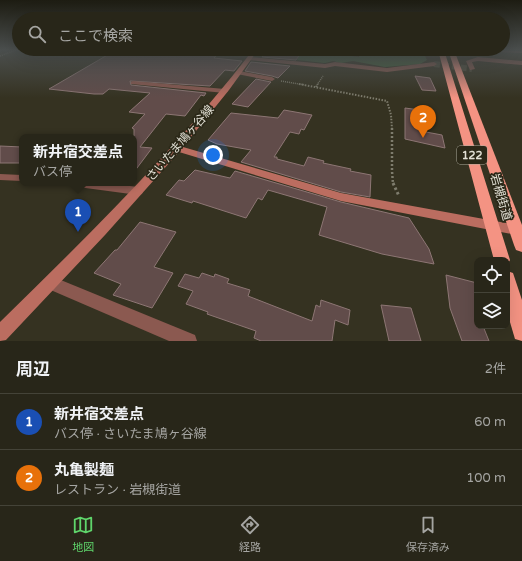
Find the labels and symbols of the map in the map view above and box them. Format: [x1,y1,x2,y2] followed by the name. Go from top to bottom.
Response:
[143,102,217,184] street label: さいたま鳩ヶ谷線
[410,105,436,138] pin: 2
[203,145,223,165] your location
[457,146,487,164] road number: 122
[488,172,514,222] street label: 岩槻街道
[65,199,91,232] pin: 1

